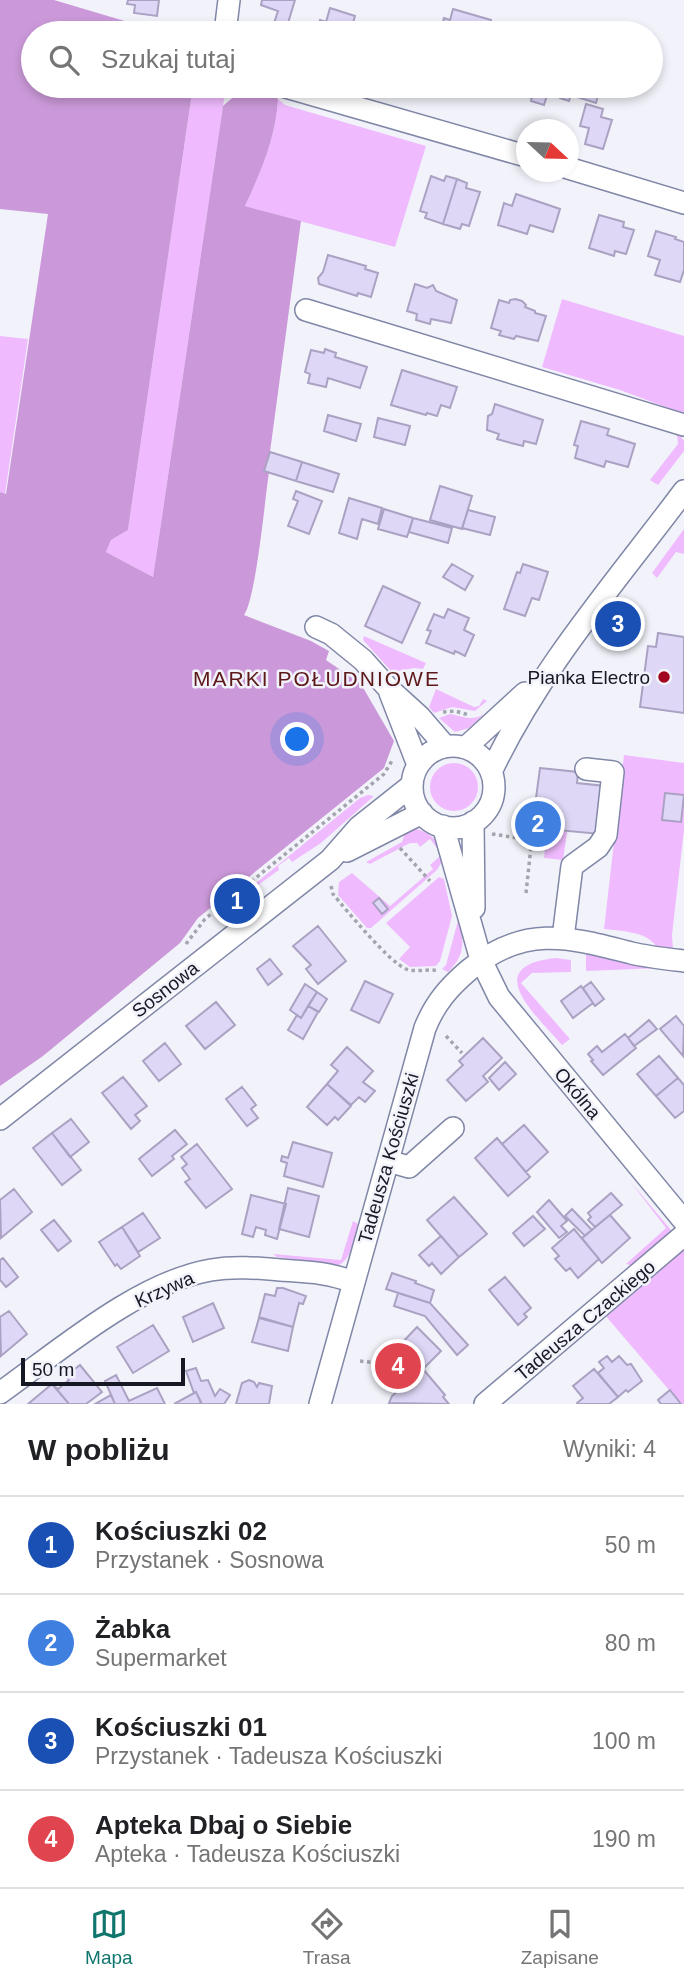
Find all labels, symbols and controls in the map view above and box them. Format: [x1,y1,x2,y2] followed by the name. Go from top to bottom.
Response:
[21,21,663,98] search box
[45,41,83,79] icon: search
[101,44,235,74] text: Szukaj tutaj
[516,119,579,182] north arrow
[595,598,641,650] pin: 3
[193,667,441,690] district label: MARKI POŁUDNIOWE
[527,667,650,688] place label: Pianka Electro
[656,669,672,685] marker: Pianka Electro
[280,722,314,756] your location
[515,798,561,850] pin: 2
[214,875,260,927] pin: 1
[128,957,203,1022] street label: Sosnowa
[550,1064,605,1123] street label: Okólna
[354,1070,423,1246] street label: Tadeusza Kościuszki
[511,1256,659,1385] street label: Tadeusza Czackiego
[131,1267,197,1312] street label: Krzywa
[375,1340,421,1392] pin: 4
[21,1355,186,1387] scale bar
[32,1359,74,1380] text: 50 m
[28,1433,170,1466] text: W pobliżu
[563,1436,656,1462] text: Wyniki: 4
[95,1516,267,1546] text: Kościuszki 02
[45,1532,57,1558] text: 1
[605,1532,656,1558] text: 50 m
[95,1547,324,1573] text: Przystanek · Sosnowa
[95,1614,170,1644] text: Żabka
[45,1630,57,1656] text: 2
[605,1630,656,1656] text: 80 m
[95,1645,227,1671] text: Supermarket
[95,1712,267,1742] text: Kościuszki 01
[45,1728,57,1754] text: 3
[592,1728,656,1754] text: 100 m
[95,1743,442,1769] text: Przystanek · Tadeusza Kościuszki
[95,1810,352,1840] text: Apteka Dbaj o Siebie
[45,1826,57,1852] text: 4
[592,1826,656,1852] text: 190 m
[95,1841,400,1867] text: Apteka · Tadeusza Kościuszki
[85,1905,133,1969] tab: Mapa
[303,1905,351,1969] tab: Trasa
[521,1905,599,1969] tab: Zapisane

